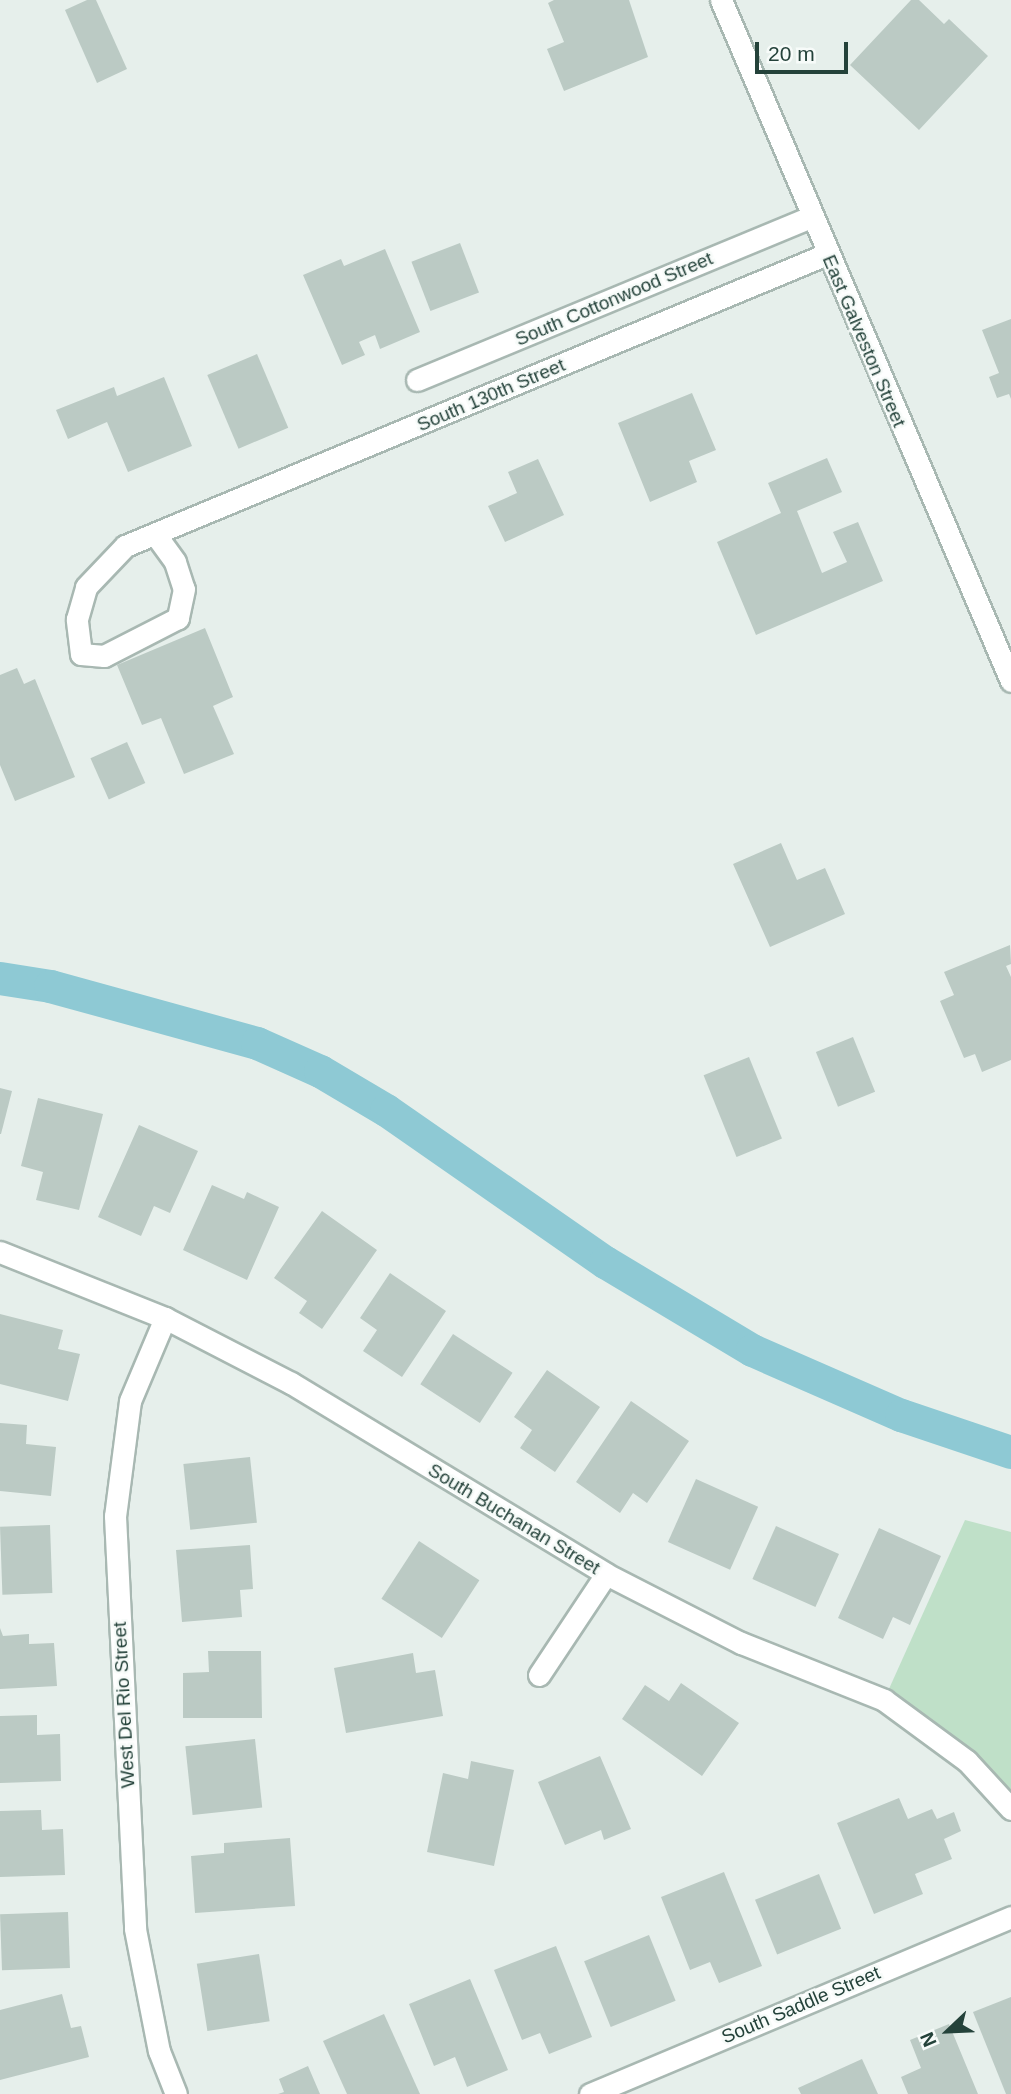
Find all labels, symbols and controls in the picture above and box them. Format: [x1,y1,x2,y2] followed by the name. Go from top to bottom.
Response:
[759,28,852,72] scale bar
[768,42,815,65] text: 20 m
[512,247,716,351] street label: South Cottonwood Street
[817,251,911,431] street label: East Galveston Street
[414,354,568,436] street label: South 130th Street
[424,1459,604,1579] street label: South Buchanan Street
[108,1621,140,1789] street label: West Del Rio Street
[718,1961,884,2049] street label: South Saddle Street
[913,1996,983,2066] north arrow
[916,2029,941,2050] text: N

